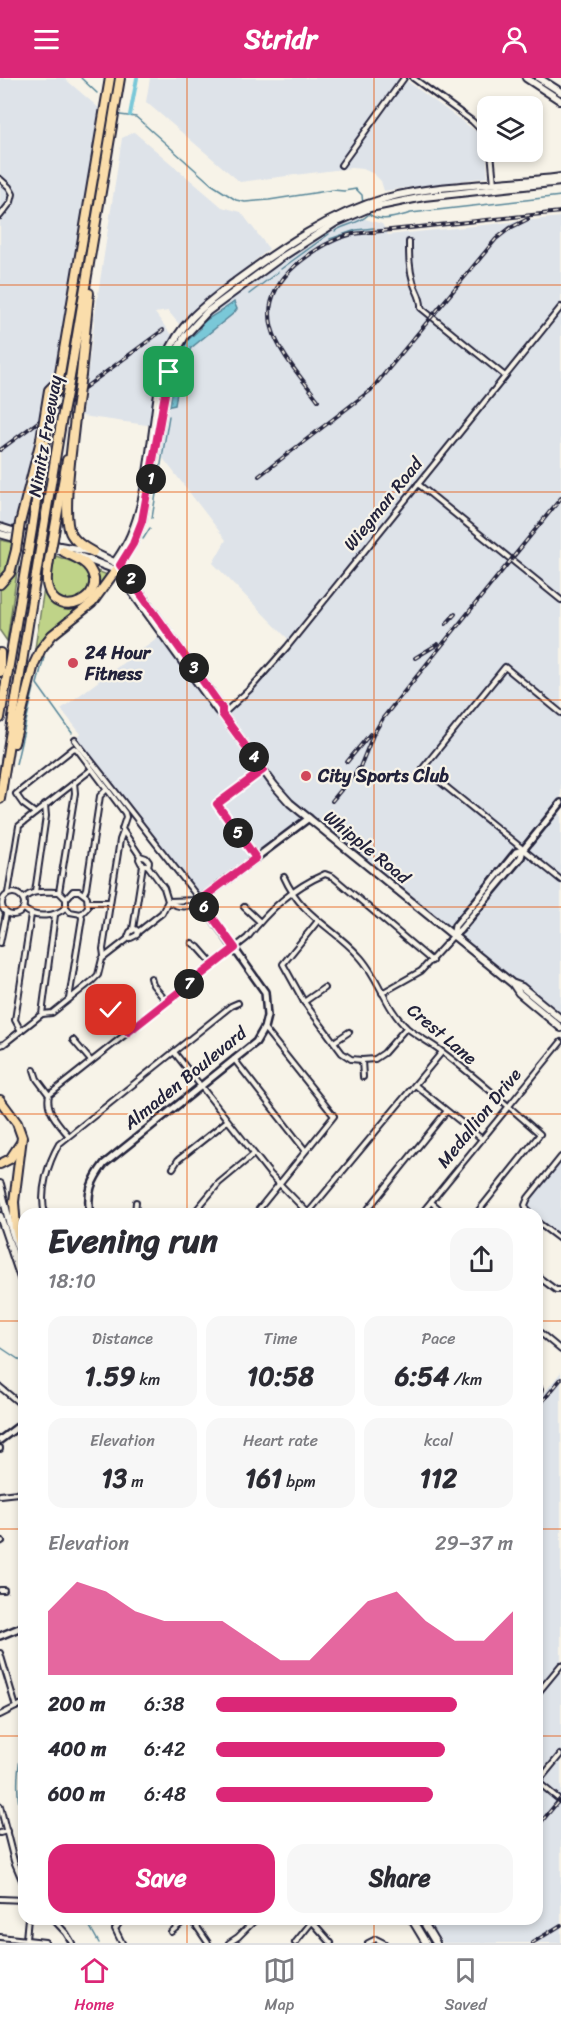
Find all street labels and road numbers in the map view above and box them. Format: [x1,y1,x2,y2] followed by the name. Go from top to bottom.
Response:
[19,372,72,499] street label: Nimitz Freeway
[335,449,432,558] street label: Wiegman Road
[316,802,419,893] street label: Whipple Road
[400,995,485,1073] street label: Crest Lane
[115,1017,255,1139] street label: Almaden Boulevard
[428,1061,530,1175] street label: Medallion Drive

